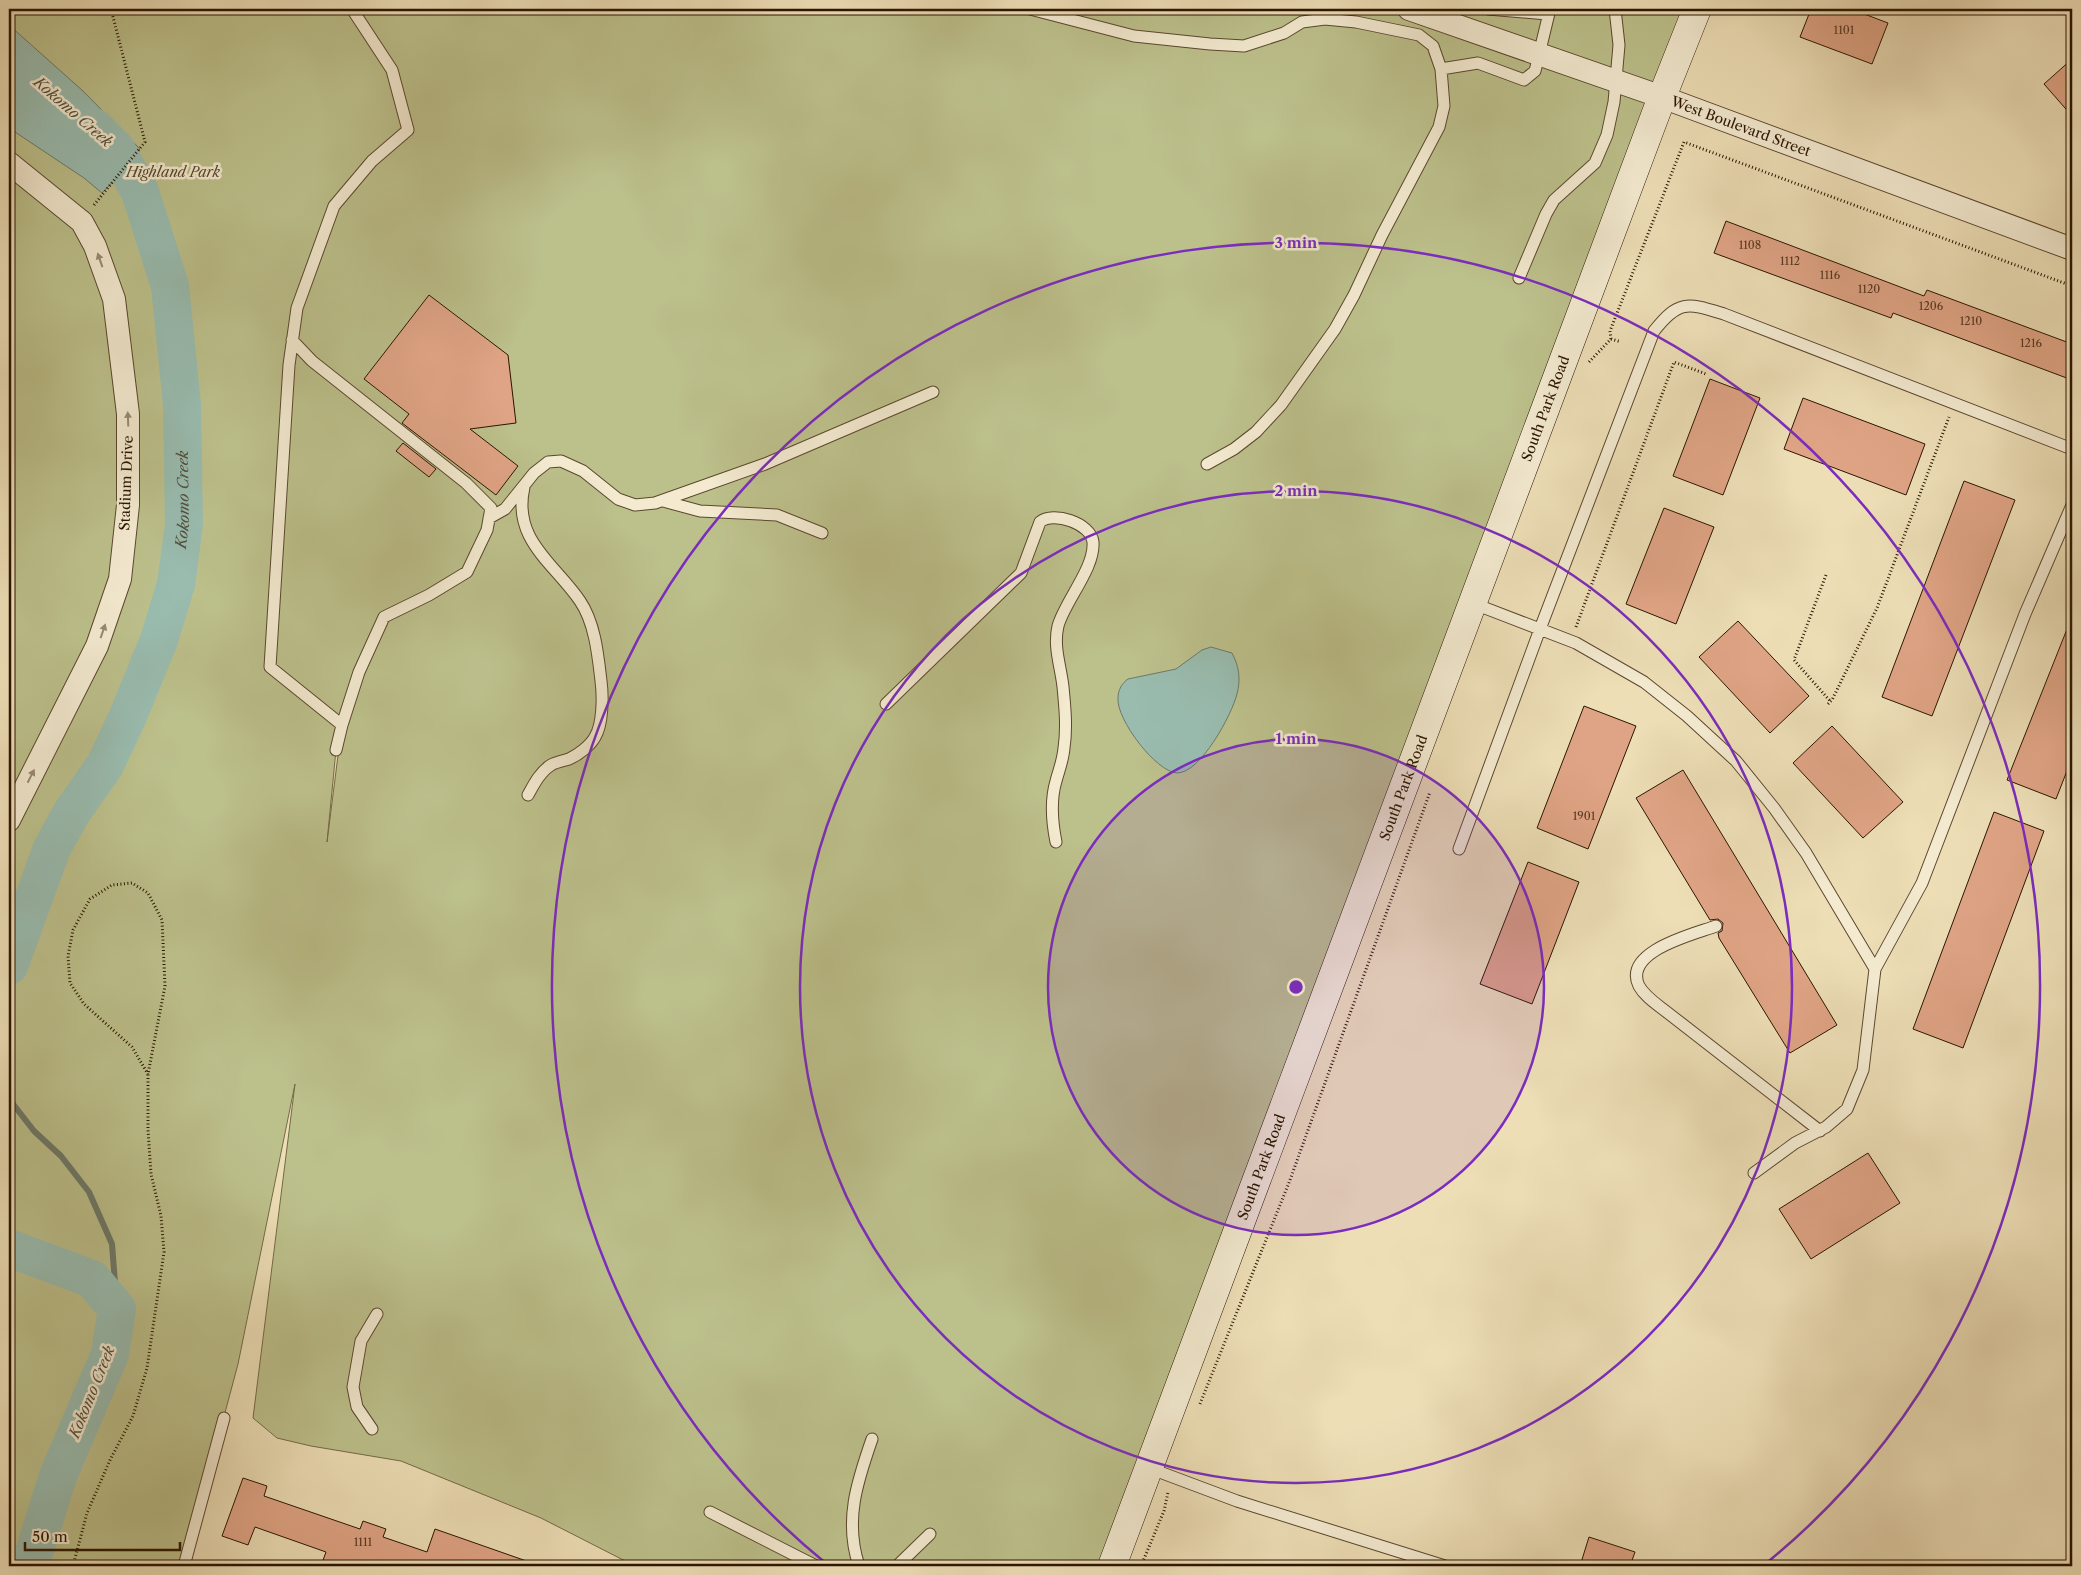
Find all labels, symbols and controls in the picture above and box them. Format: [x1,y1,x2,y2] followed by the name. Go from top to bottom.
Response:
[1834,23,1855,37] house number: 1101
[29,72,117,151] water label: Kokomo Creek
[1668,92,1813,160] street label: West Boulevard Street
[125,163,221,181] park label: Highland Park
[1275,233,1318,252] text: 3 min
[1739,238,1761,252] house number: 1108
[96,252,103,267] one-way arrow
[1780,254,1800,268] house number: 1112
[1820,268,1841,282] house number: 1116
[1858,282,1880,296] house number: 1120
[1919,299,1944,313] house number: 1206
[1960,314,1982,328] house number: 1210
[2020,336,2043,350] house number: 1216
[1517,353,1574,464] street label: South Park Road
[123,411,131,427] one-way arrow
[115,435,137,531] street label: Stadium Drive
[171,450,193,550] water label: Kokomo Creek
[1274,481,1318,500] text: 2 min
[99,623,107,638] one-way arrow
[1275,729,1317,748] text: 1 min
[1375,732,1432,843] street label: South Park Road
[27,769,35,784] one-way arrow
[1573,809,1596,823] house number: 1901
[1287,978,1305,996] centre of rings
[1233,1111,1290,1222] street label: South Park Road
[64,1343,119,1442] water label: Kokomo Creek
[25,1520,180,1552] scale bar
[32,1527,68,1546] text: 50 m
[354,1535,373,1549] house number: 1111

